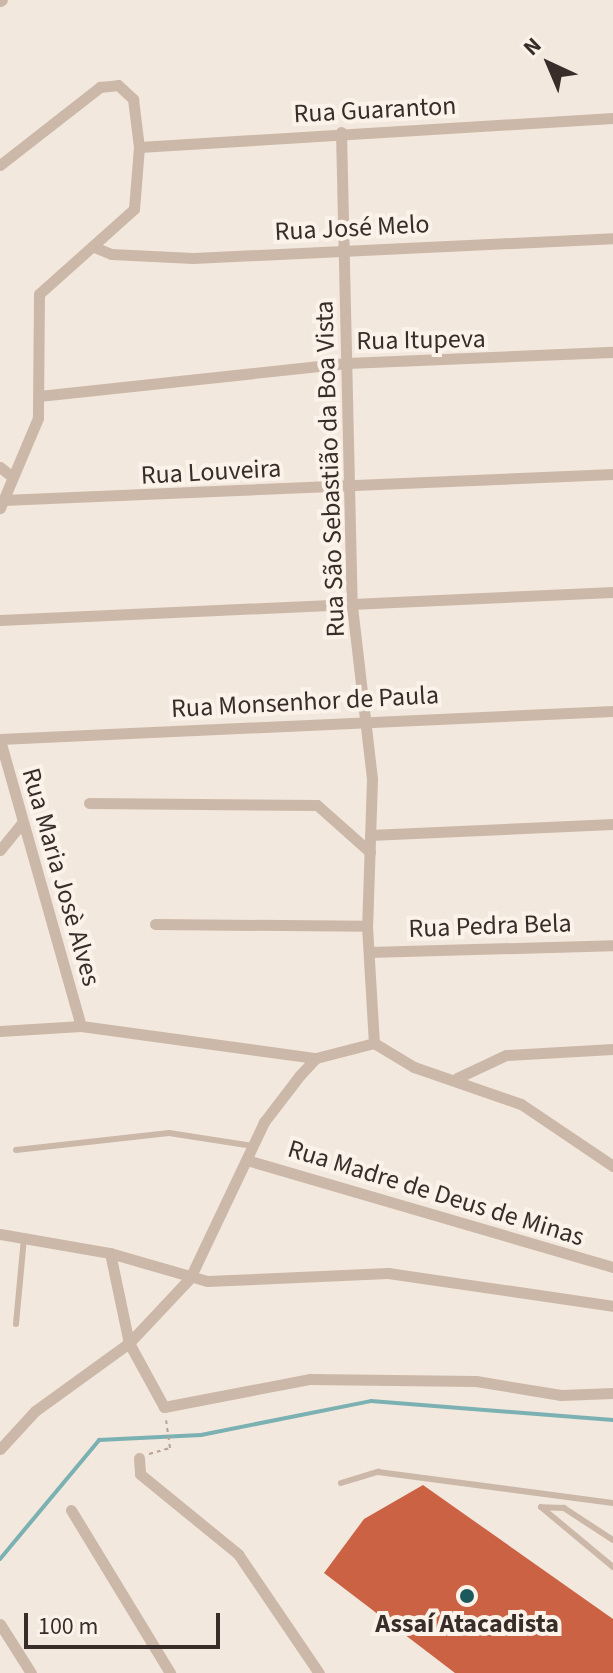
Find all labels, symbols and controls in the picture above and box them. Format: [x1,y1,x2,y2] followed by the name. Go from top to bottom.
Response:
[509,24,589,104] north arrow
[516,30,549,63] text: N
[293,90,457,130] street label: Rua Guaranton
[274,208,430,248] street label: Rua José Melo
[309,300,351,638] street label: Rua São Sebastião da Boa Vista
[356,323,486,357] street label: Rua Itupeva
[140,453,282,491] street label: Rua Louveira
[170,679,440,725] street label: Rua Monsenhor de Paula
[15,765,107,989] street label: Rua Maria Josè Alves
[408,908,572,944] street label: Rua Pedra Bela
[284,1133,588,1253] street label: Rua Madre de Deus de Minas
[458,1587,476,1605] marker: Assaí Atacadista
[28,1597,224,1647] scale bar
[375,1608,559,1640] place label: Assaí Atacadista
[38,1609,98,1644] text: 100 m

